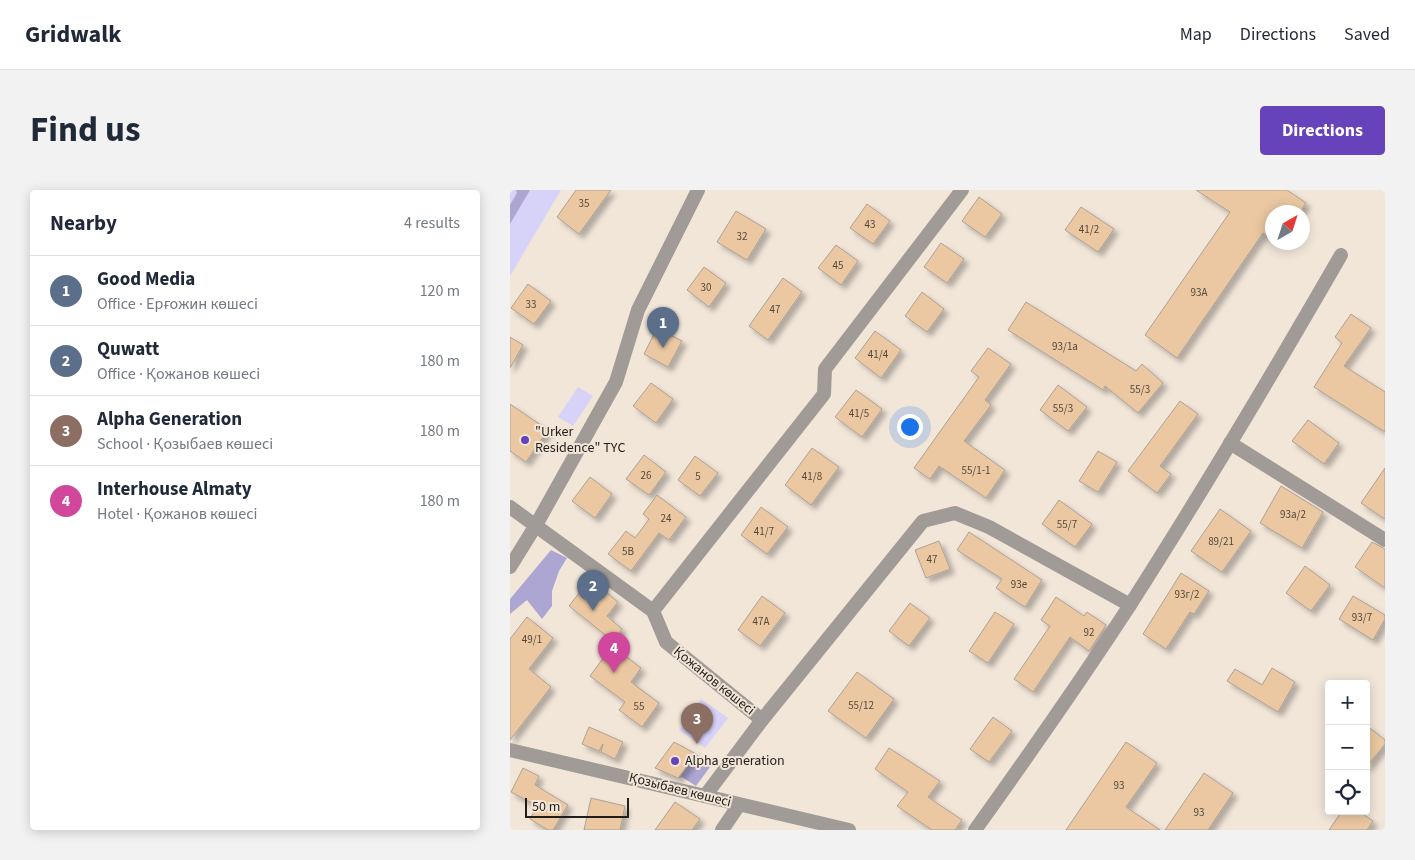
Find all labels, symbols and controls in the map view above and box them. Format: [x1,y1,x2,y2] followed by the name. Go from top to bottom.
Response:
[25,17,121,52] text: Gridwalk
[1180,22,1212,47] text: Map
[1240,22,1316,47] text: Directions
[1344,22,1390,47] text: Saved
[30,105,140,155] text: Find us
[1260,106,1385,155] button: Directions
[579,196,589,211] house number: 35
[1265,205,1310,250] north arrow
[50,208,117,238] text: Nearby
[404,212,460,234] text: 4 results
[865,217,875,232] house number: 43
[1079,222,1099,237] house number: 41/2
[737,229,747,244] house number: 32
[833,258,843,273] house number: 45
[97,266,195,293] text: Good Media
[62,280,70,302] text: 1
[420,280,460,302] text: 120 m
[701,280,711,295] house number: 30
[1191,285,1207,300] house number: 93А
[97,293,258,315] text: Office · Ерғожин көшесі
[526,297,536,312] house number: 33
[770,302,780,317] house number: 47
[647,307,679,348] pin: 1
[97,336,159,363] text: Quwatt
[1052,339,1078,354] house number: 93/1а
[868,347,889,362] house number: 41/4
[62,350,70,372] text: 2
[420,350,460,372] text: 180 m
[97,363,260,385] text: Office · Қожанов көшесі
[1130,382,1150,397] house number: 55/3
[1053,401,1073,416] house number: 55/3
[97,406,242,433] text: Alpha Generation
[849,406,869,421] house number: 41/5
[897,414,923,440] your location
[62,420,70,442] text: 3
[420,420,460,442] text: 180 m
[535,422,625,458] place label: "Urker Residence" ТҮС
[97,433,273,455] text: School · Қозыбаев көшесі
[519,434,531,446] marker: "Urker Residence" ТҮС
[961,463,991,478] house number: 55/1-1
[641,468,652,483] house number: 26
[695,469,701,484] house number: 5
[802,469,823,484] house number: 41/8
[97,476,252,503] text: Interhouse Almaty
[62,490,70,512] text: 4
[420,490,460,512] text: 180 m
[97,503,258,525] text: Hotel · Қожанов көшесі
[1280,507,1306,522] house number: 93а/2
[661,511,672,526] house number: 24
[1057,517,1077,532] house number: 55/7
[754,524,774,539] house number: 41/7
[1208,534,1234,549] house number: 89/21
[622,544,634,559] house number: 5В
[927,552,937,567] house number: 47
[577,570,609,611] pin: 2
[1011,577,1028,592] house number: 93е
[1175,587,1199,602] house number: 93г/2
[1352,610,1372,625] house number: 93/7
[753,614,769,629] house number: 47А
[1084,625,1094,640] house number: 92
[522,632,542,647] house number: 49/1
[598,632,630,673] pin: 4
[669,642,759,720] street label: Қожанов көшесі
[1325,680,1370,815] map controls
[1325,680,1370,725] button: +
[848,698,874,713] house number: 55/12
[634,699,644,714] house number: 55
[681,703,713,744] pin: 3
[1325,725,1370,770] button: −
[685,751,785,771] place label: Alpha generation
[669,755,681,767] marker: Alpha generation
[627,768,733,812] street label: Қозыбаев көшесі
[1325,770,1370,815] button: locate
[1114,778,1124,793] house number: 93
[525,795,629,818] scale bar
[532,797,560,817] text: 50 m
[1194,805,1204,820] house number: 93

